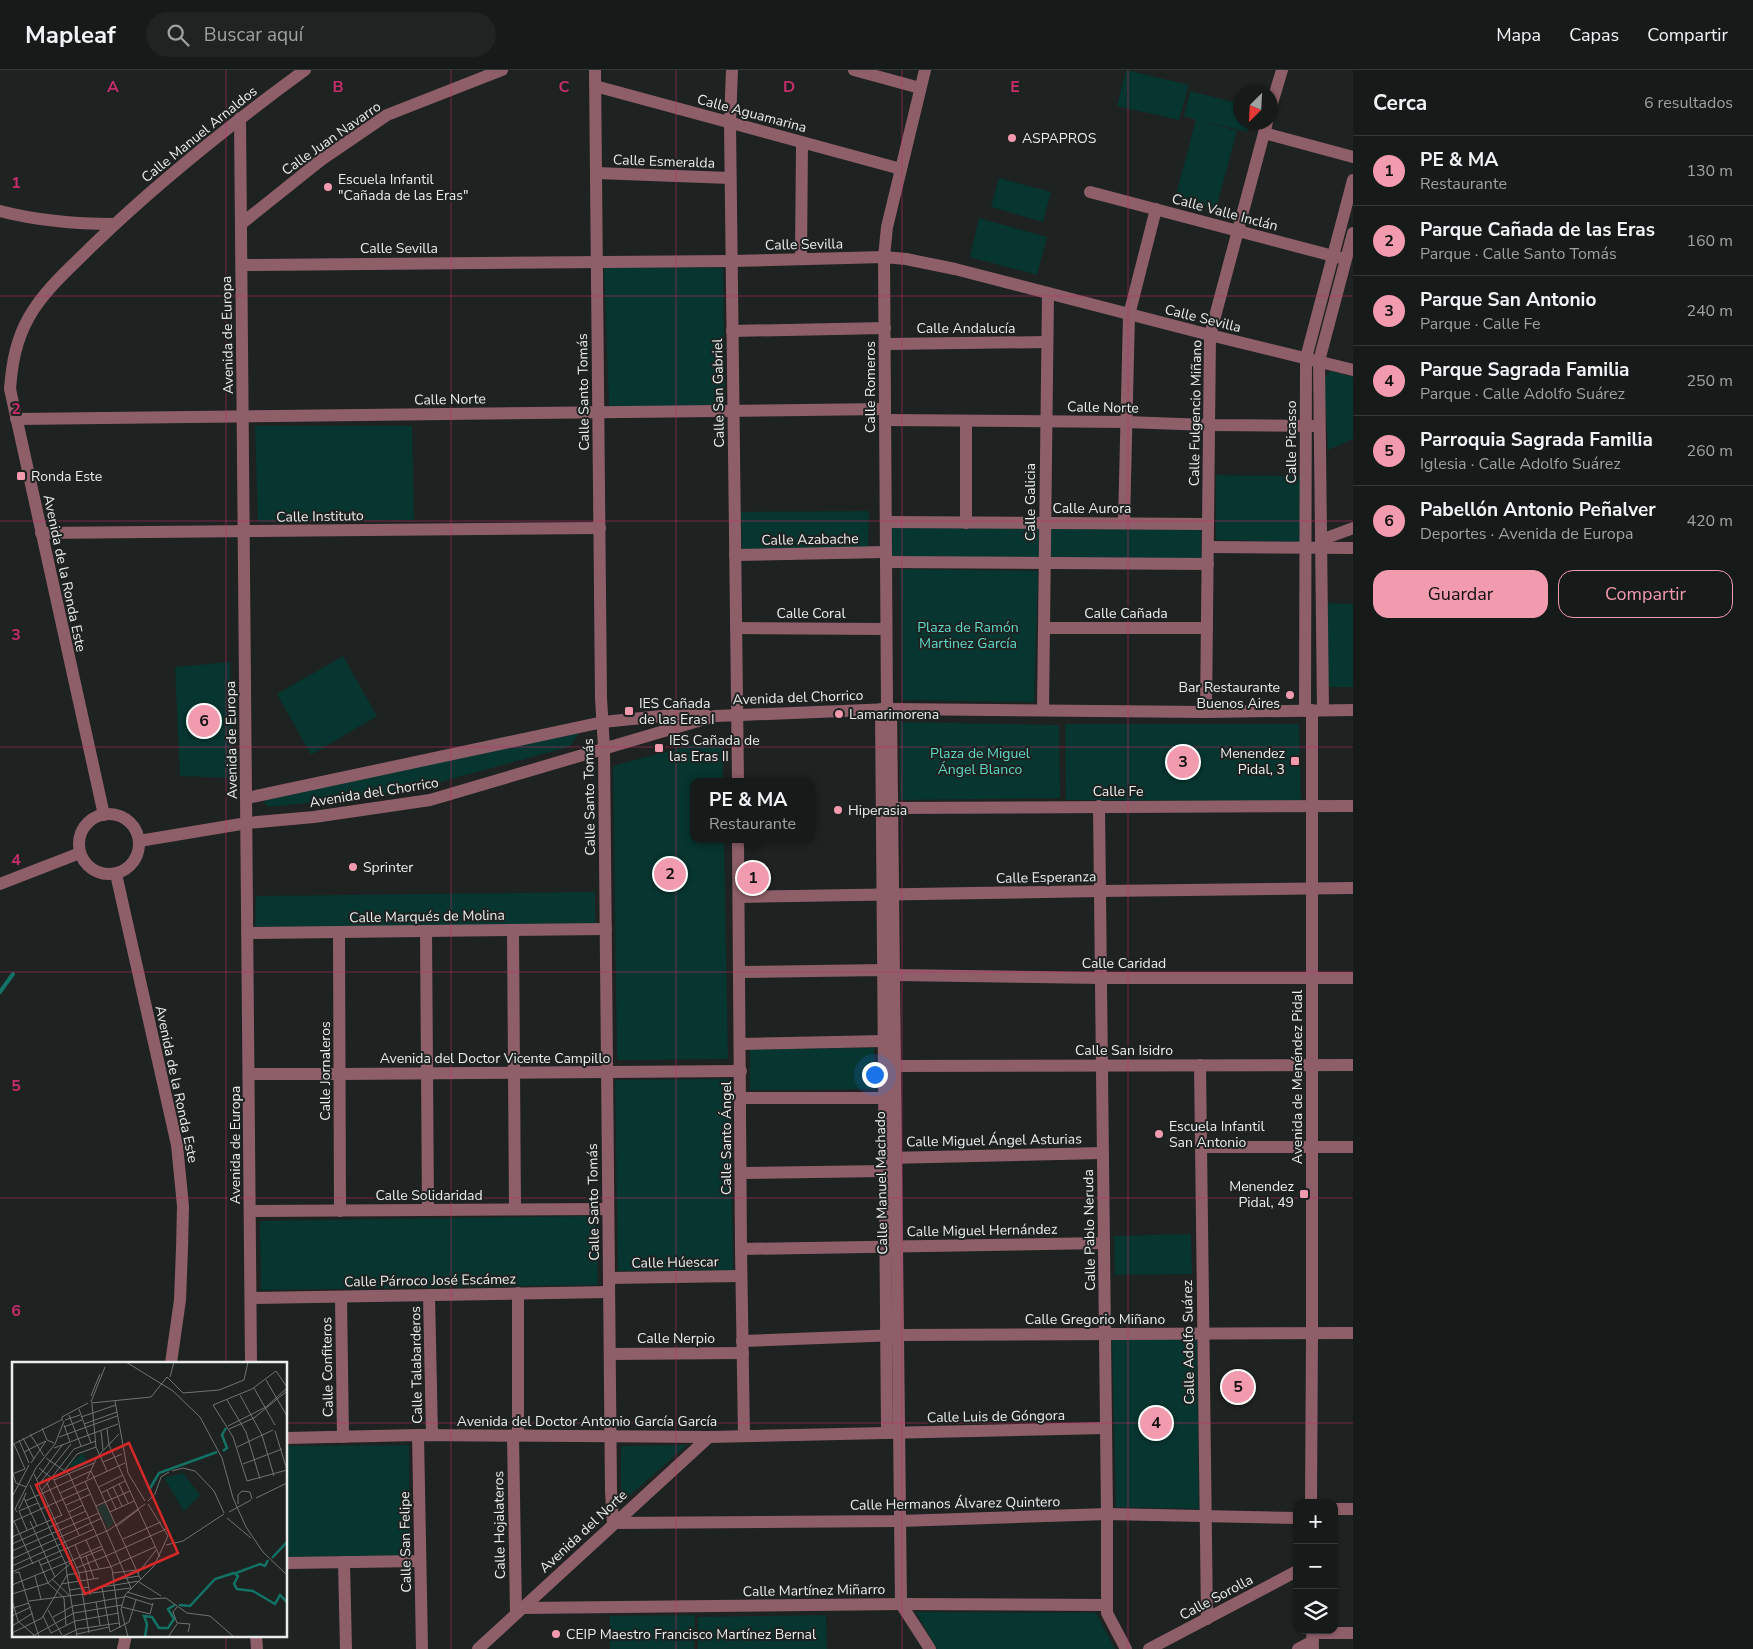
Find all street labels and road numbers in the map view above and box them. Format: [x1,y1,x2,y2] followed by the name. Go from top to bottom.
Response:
[138,82,261,187] street label: Calle Manuel Arnaldos
[695,90,809,137] street label: Calle Aguamarina
[278,97,385,180] street label: Calle Juan Navarro
[613,150,715,173] street label: Calle Esmeralda
[1170,189,1280,236] street label: Calle Valle Inclán
[765,234,843,255] street label: Calle Sevilla
[360,239,438,258] street label: Calle Sevilla
[217,276,238,394] street label: Avenida de Europa
[1163,300,1243,337] street label: Calle Sevilla
[917,319,1015,338] street label: Calle Andalucía
[573,333,594,451] street label: Calle Santo Tomás
[708,337,729,448] street label: Calle San Gabriel
[1185,339,1206,486] street label: Calle Fulgencio Miñano
[861,341,880,433] street label: Calle Romeros
[414,389,486,410] street label: Calle Norte
[1067,397,1139,418] street label: Calle Norte
[1282,400,1301,484] street label: Calle Picasso
[1021,463,1040,541] street label: Calle Galicia
[39,493,90,653] street label: Avenida de la Ronda Este
[1052,499,1132,518] street label: Calle Aurora
[276,506,364,527] street label: Calle Instituto
[761,529,859,550] street label: Calle Azabache
[776,604,846,623] street label: Calle Coral
[1084,604,1168,623] street label: Calle Cañada
[221,681,242,799] street label: Avenida de Europa
[732,686,864,709] street label: Avenida del Chorrico
[579,738,600,856] street label: Calle Santo Tomás
[308,773,440,812] street label: Avenida del Chorrico
[1093,782,1143,801] street label: Calle Fe
[996,867,1096,888] street label: Calle Esperanza
[349,906,505,927] street label: Calle Marqués de Molina
[1082,954,1166,973] street label: Calle Caridad
[1288,989,1307,1164] street label: Avenida de Menéndez Pidal
[151,1004,202,1164] street label: Avenida de la Ronda Este
[316,1021,335,1121] street label: Calle Jornaleros
[1075,1041,1173,1060] street label: Calle San Isidro
[380,1049,610,1068] street label: Avenida del Doctor Vicente Campillo
[717,1080,736,1195] street label: Calle Santo Ángel
[226,1086,245,1204] street label: Avenida de Europa
[871,1111,892,1255] street label: Calle Manuel Machado
[906,1129,1082,1152] street label: Calle Miguel Ángel Asturias
[583,1143,604,1261] street label: Calle Santo Tomás
[1079,1169,1100,1291] street label: Calle Pablo Neruda
[375,1186,483,1205] street label: Calle Solidaridad
[906,1220,1058,1241] street label: Calle Miguel Hernández
[631,1252,719,1273] street label: Calle Húescar
[344,1269,517,1291] street label: Calle Párroco José Escámez
[1178,1279,1199,1404] street label: Calle Adolfo Suárez
[406,1306,427,1424] street label: Calle Talabarderos
[1025,1310,1165,1329] street label: Calle Gregorio Miñano
[317,1317,338,1417] street label: Calle Confiteros
[637,1329,715,1348] street label: Calle Nerpio
[927,1406,1065,1427] street label: Calle Luis de Góngora
[457,1412,717,1431] street label: Avenida del Doctor Antonio García García
[489,1470,510,1579] street label: Calle Hojalateros
[535,1486,631,1577] street label: Avenida del Norte
[395,1491,416,1593] street label: Calle San Felipe
[850,1492,1061,1515] street label: Calle Hermanos Álvarez Quintero
[1176,1570,1256,1625] street label: Calle Sorolla
[743,1580,886,1601] street label: Calle Martínez Miñarro

